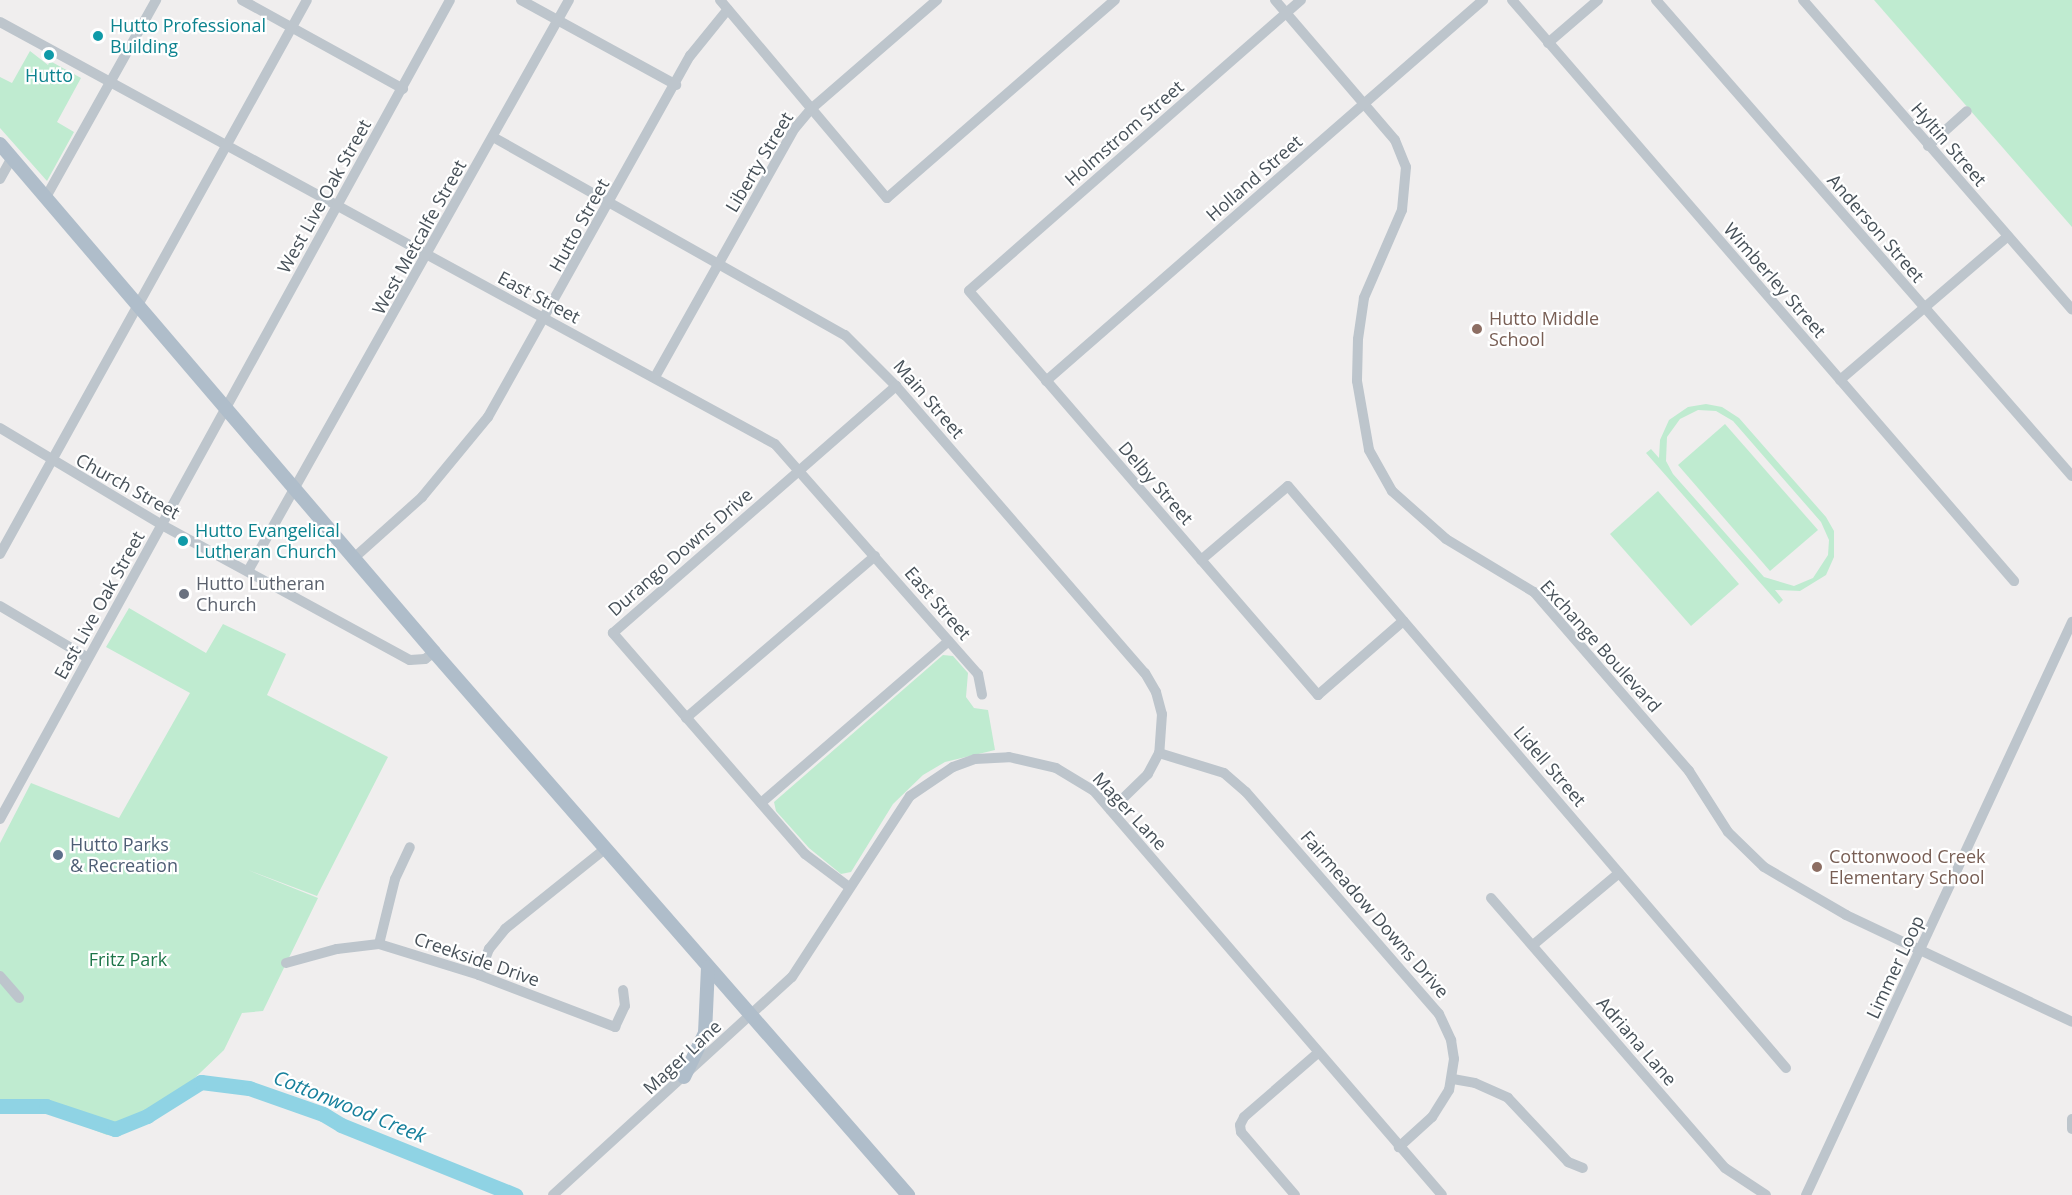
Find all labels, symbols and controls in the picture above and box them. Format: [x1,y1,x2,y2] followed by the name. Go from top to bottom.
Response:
[110,15,266,57] place label: Hutto Professional Building
[91,29,105,43] marker: Hutto Professional Building
[42,48,56,62] marker: Hutto
[25,64,73,86] place label: Hutto
[1060,76,1188,190] street label: Holmstrom Street
[1907,98,1991,190] street label: Hyltin Street
[721,108,797,216] street label: Liberty Street
[273,115,375,277] street label: West Live Oak Street
[1202,130,1306,226] street label: Holland Street
[368,156,470,318] street label: West Metcalfe Street
[1823,169,1929,287] street label: Anderson Street
[545,175,613,275] street label: Hutto Street
[1719,218,1831,342] street label: Wimberley Street
[494,266,584,328] street label: East Street
[1489,308,1599,350] place label: Hutto Middle School
[1470,322,1484,336] marker: Hutto Middle School
[889,355,969,443] street label: Main Street
[1114,437,1198,529] street label: Delby Street
[72,449,184,523] street label: Church Street
[603,484,757,620] street label: Durango Downs Drive
[195,520,340,562] place label: Hutto Evangelical Lutheran Church
[49,527,149,683] street label: East Live Oak Street
[176,534,190,548] marker: Hutto Evangelical Lutheran Church
[900,562,976,644] street label: East Street
[196,573,325,616] place label: Hutto Lutheran Church
[1536,576,1666,716] street label: Exchange Boulevard
[177,587,191,601] marker: Hutto Lutheran Church
[1509,722,1591,810] street label: Lidell Street
[1088,768,1172,854] street label: Mager Lane
[1296,826,1454,1002] street label: Fairmeadow Downs Drive
[70,834,178,876] place label: Hutto Parks & Recreation
[1829,846,1986,888] place label: Cottonwood Creek Elementary School
[51,848,65,862] marker: Hutto Parks & Recreation
[1810,860,1824,874] marker: Cottonwood Creek Elementary School
[1862,912,1928,1022] street label: Limmer Loop
[411,927,543,991] street label: Creekside Drive
[89,948,167,970] park label: Fritz Park
[1593,992,1681,1090] street label: Adriana Lane
[639,1015,725,1099] street label: Mager Lane
[270,1065,430,1147] water label: Cottonwood Creek

